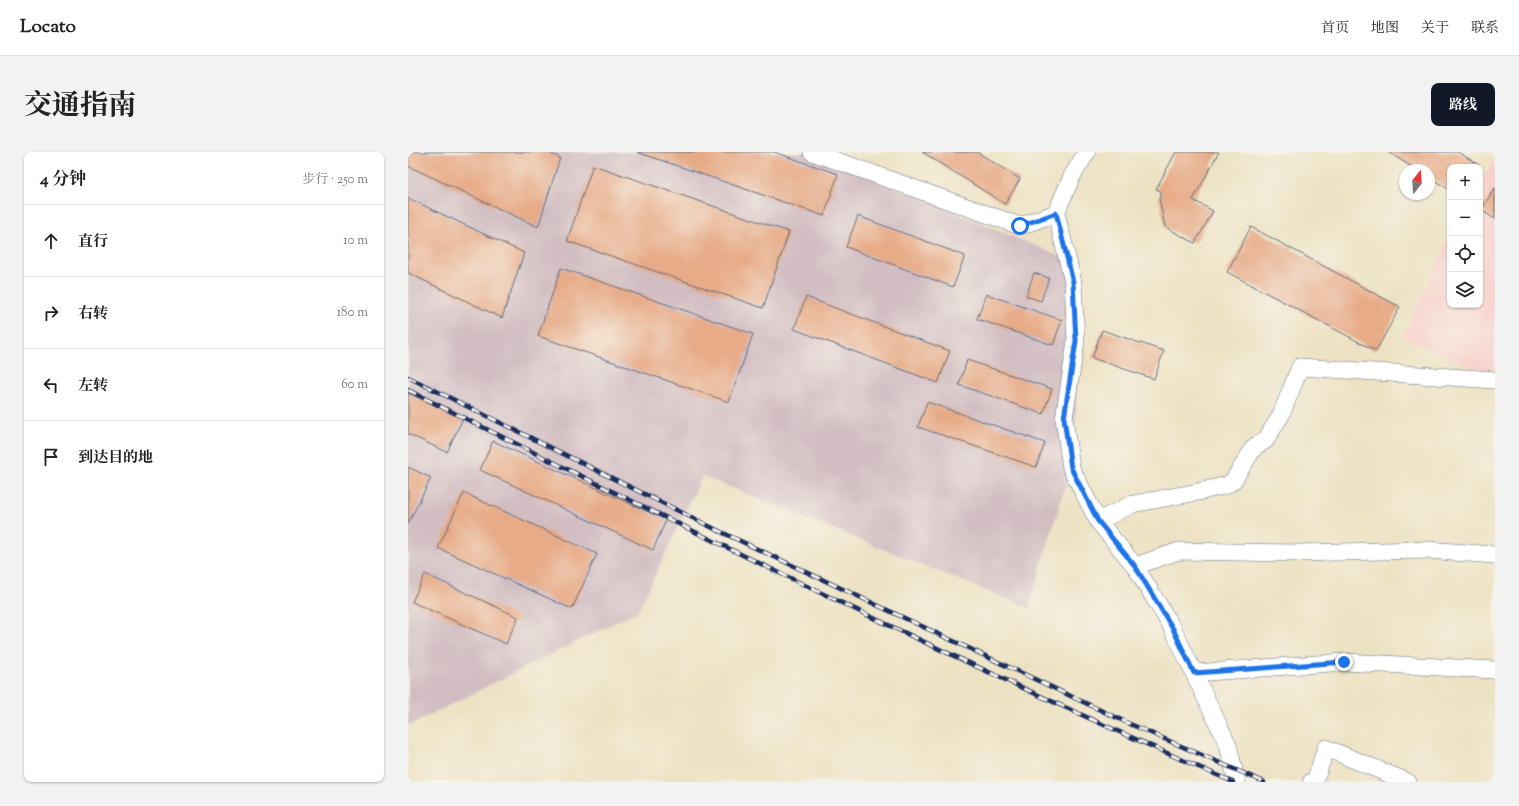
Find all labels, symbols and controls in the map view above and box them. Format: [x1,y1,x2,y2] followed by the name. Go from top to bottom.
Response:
[20,14,76,41] text: Locato
[1321,19,1349,39] text: 首页
[1371,19,1399,39] text: 地图
[1421,19,1449,39] text: 关于
[1471,19,1499,39] text: 联系
[1431,83,1495,126] button: 路线
[24,87,136,127] text: 交通指南
[1399,164,1435,200] north arrow
[1447,164,1483,308] map controls
[1447,164,1483,200] button: +
[40,168,86,192] text: 4 分钟
[302,171,368,189] text: 步行 · 250 m
[1447,200,1483,236] button: −
[1011,217,1029,235] route start
[40,230,62,252] icon: ahead
[78,232,108,253] text: 直行
[343,232,368,250] text: 10 m
[1447,236,1483,272] button: locate
[1447,272,1483,308] button: layers
[40,302,62,324] icon: right
[78,304,108,325] text: 右转
[337,304,368,322] text: 180 m
[40,374,62,396] icon: left
[78,376,108,397] text: 左转
[341,376,368,394] text: 60 m
[40,446,62,468] icon: arrive
[78,448,153,469] text: 到达目的地
[1335,653,1353,671] route end

